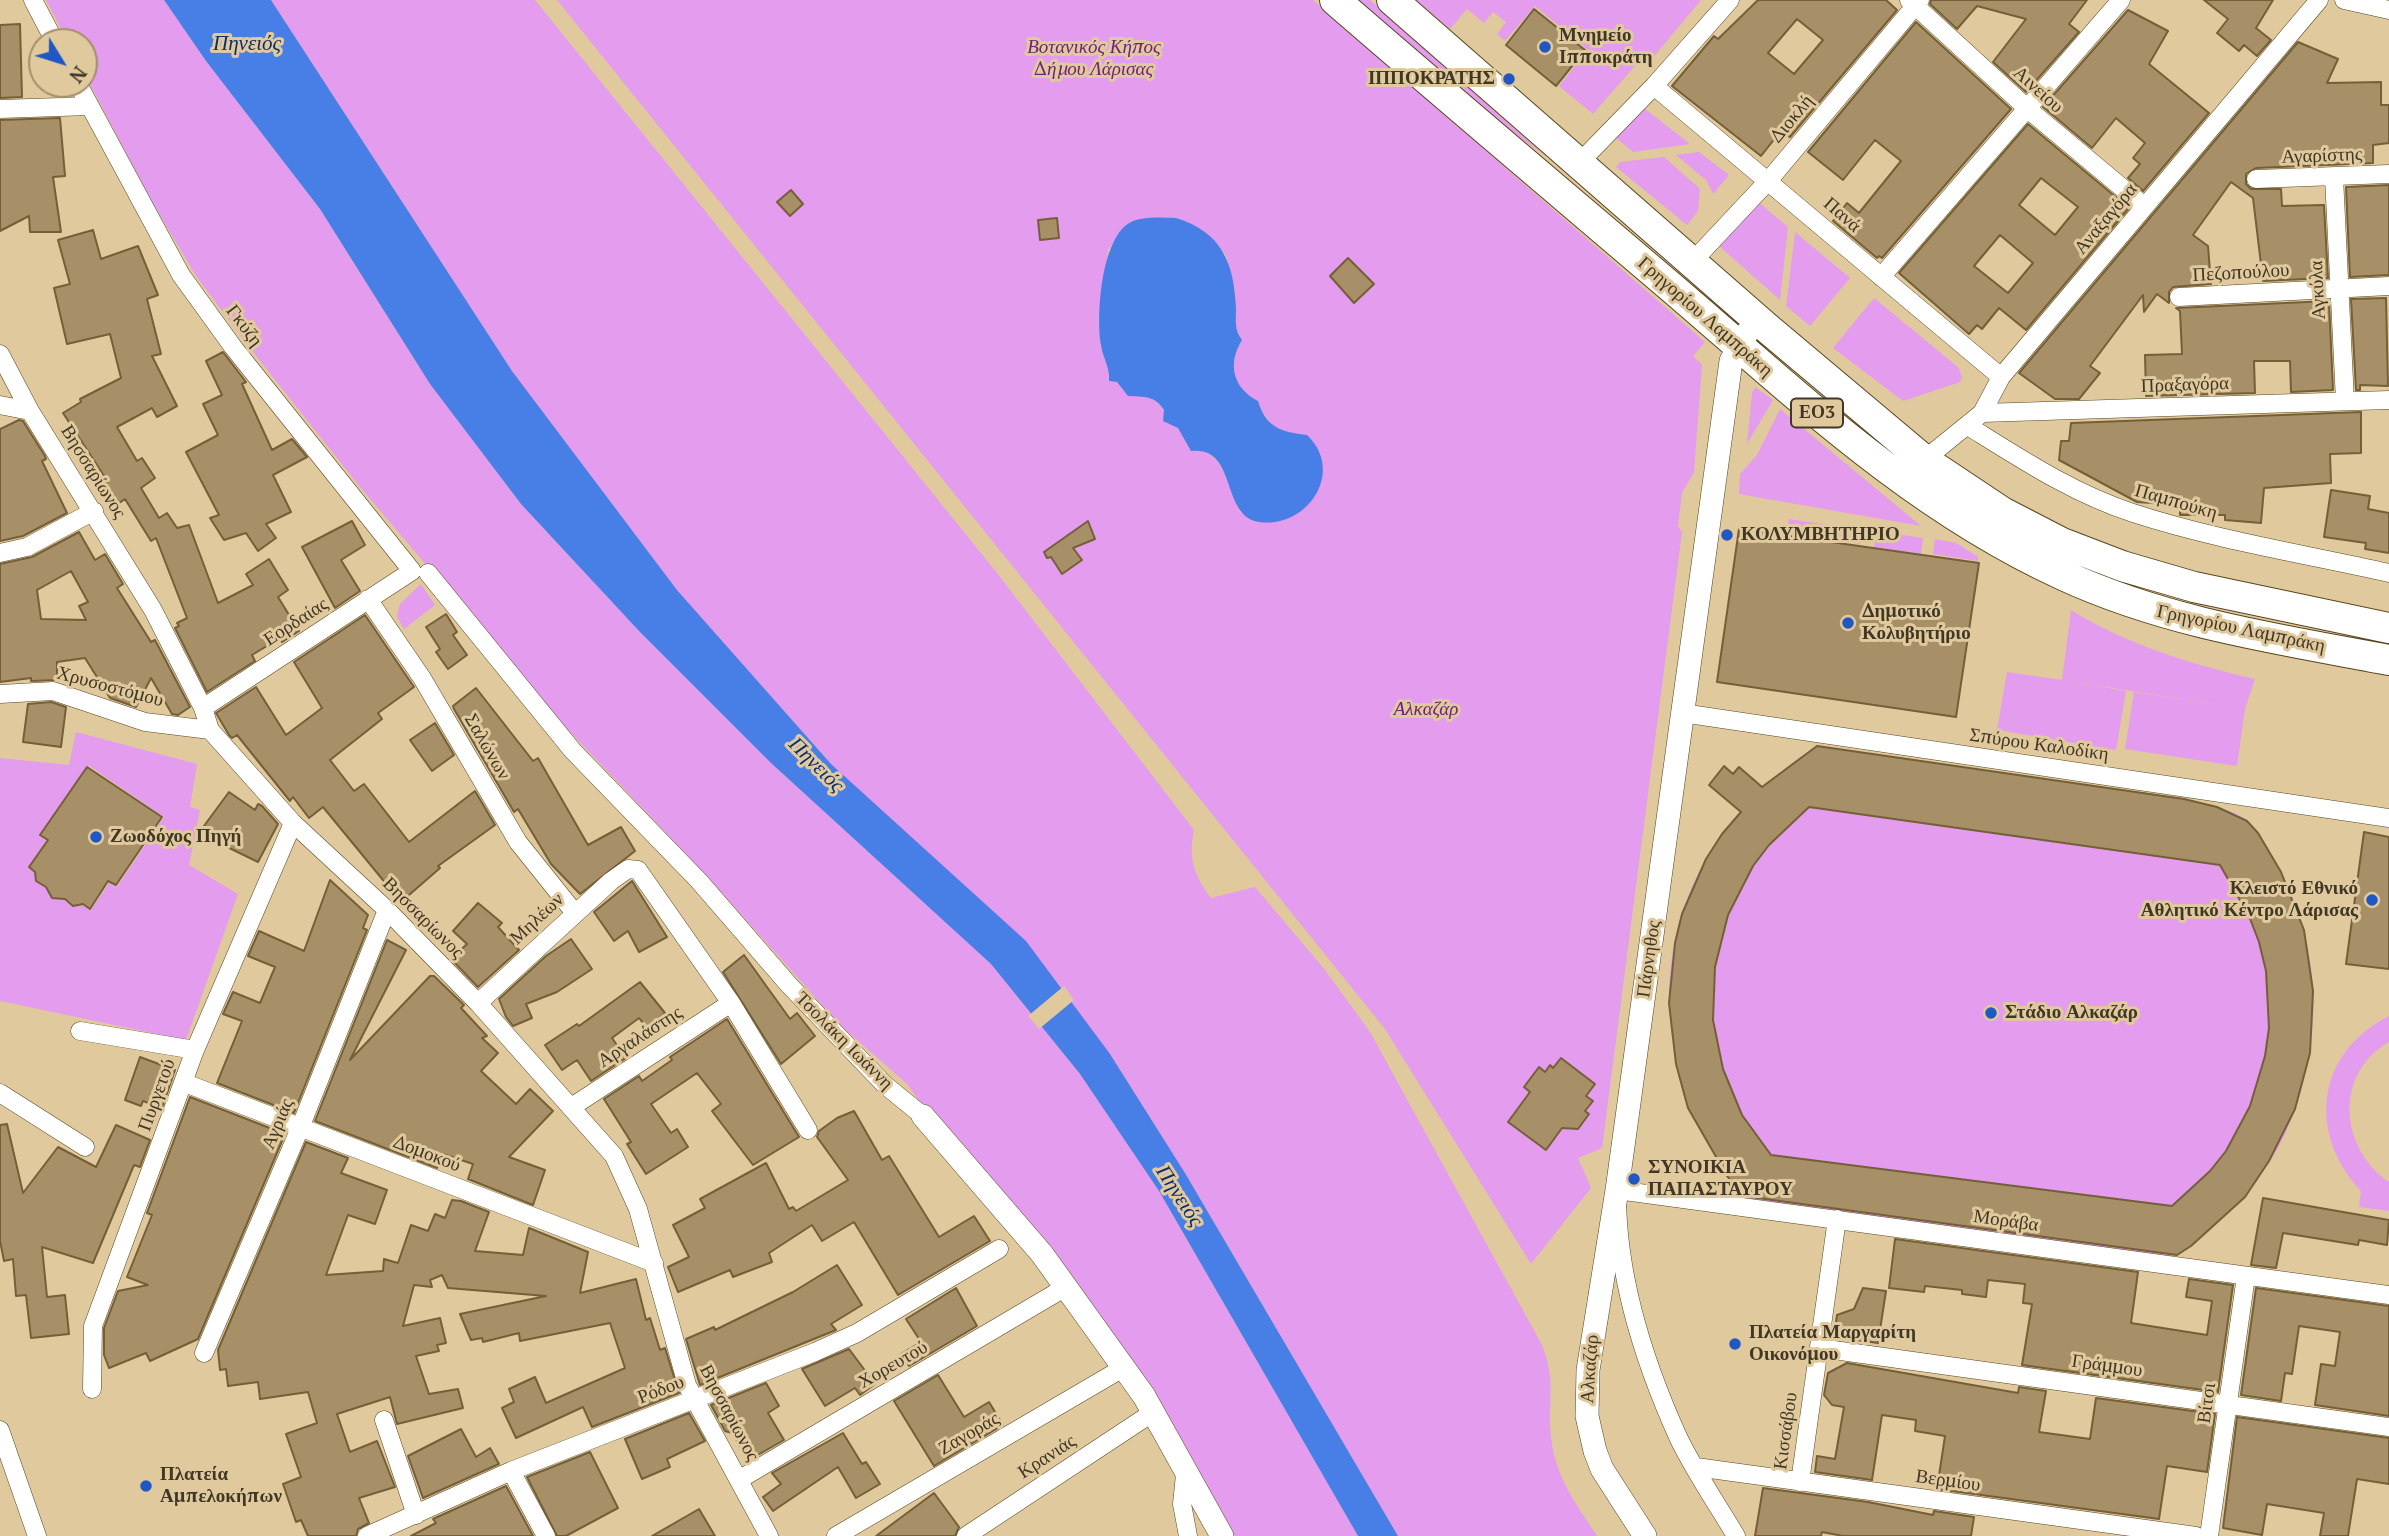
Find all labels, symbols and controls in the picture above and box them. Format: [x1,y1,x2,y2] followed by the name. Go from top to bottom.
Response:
[1559,25,1653,69] place label: Μνημείο Ιπποκράτη
[28,28,98,98] north arrow
[213,31,281,57] water label: Πηνειός
[1027,37,1161,81] park label: Βοτανικός Κήπος Δήμου Λάρισας
[1537,39,1553,55] marker: Μνημείο Ιπποκράτη
[64,62,93,88] text: N
[2008,62,2068,118] street label: Αινείου
[1368,68,1495,90] place label: ΙΠΠΟΚΡΑΤΗΣ
[1501,71,1517,87] marker: ΙΠΠΟΚΡΑΤΗΣ
[1765,90,1819,148] street label: Διοκλή
[2281,143,2363,169] street label: Αγαρίστης
[2070,179,2142,259] street label: Αναξαγόρα
[1819,193,1865,237] street label: Πανά
[1633,252,1777,382] street label: Γρηγορίου Λαμπράκη
[2192,259,2290,287] street label: Πεζοπούλου
[2305,260,2331,320] street label: Αγκύλα
[221,300,267,352] street label: Γκύζη
[2141,372,2229,398] street label: Πραξαγόρα
[1791,398,1843,428] road number: ΕΟ3
[55,421,131,523] street label: Βησσαρίωνος
[2132,479,2220,525] street label: Παμπούκη
[1741,524,1900,546] place label: ΚΟΛΥΜΒΗΤΗΡΙΟ
[1719,527,1735,543] marker: ΚΟΛΥΜΒΗΤΗΡΙΟ
[260,593,332,651] street label: Εορδαίας
[2155,600,2327,658] street label: Γρηγορίου Λαμπράκη
[1862,601,1971,645] place label: Δημοτικό Κολυβητήριο
[1840,615,1856,631] marker: Δημοτικό Κολυβητήριο
[54,662,166,712] street label: Χρυσοστόμου
[1394,699,1458,721] park label: Αλκαζάρ
[459,710,515,784] street label: Σαλώνων
[1968,724,2110,766] street label: Σπύρου Καλοδίκη
[783,732,849,798] water label: Πηνειός
[110,826,241,848] place label: Ζωοδόχος Πηγή
[88,829,104,845] marker: Ζωοδόχος Πηγή
[378,873,468,963] street label: Βησσαρίωνος
[2141,878,2358,922] place label: Κλειστό Εθνικό Αθλητικό Κέντρο Λάρισας
[505,888,569,950] street label: Μηλέων
[2364,892,2380,908] marker: Κλειστό Εθνικό Αθλητικό Κέντρο Λάρισας
[1632,919,1666,999] street label: Πάρνηθος
[790,987,898,1095] street label: Τσολάκη Ιωάννη
[594,1001,686,1073] street label: Αργαλάστης
[2005,1002,2138,1024] place label: Στάδιο Αλκαζάρ
[1983,1005,1999,1021] marker: Στάδιο Αλκαζάρ
[133,1056,181,1134] street label: Πυργετού
[257,1095,299,1153] street label: Αγριάς
[390,1131,464,1177] street label: Δομοκού
[1648,1157,1793,1201] place label: ΣΥΝΟΙΚΙΑ ΠΑΠΑΣΤΑΥΡΟΥ
[1150,1161,1208,1231] water label: Πηνειός
[1626,1171,1642,1187] marker: ΣΥΝΟΙΚΙΑ ΠΑΠΑΣΤΑΥΡΟΥ
[1972,1205,2040,1237] street label: Μοράβα
[1749,1322,1916,1366] place label: Πλατεία Μαργαρίτη Οικονόμου
[1576,1334,1604,1404] street label: Αλκαζάρ
[854,1336,932,1394] street label: Χορευτού
[1727,1336,1743,1352] marker: Πλατεία Μαργαρίτη Οικονόμου
[2070,1350,2144,1382] street label: Γράμμου
[694,1361,764,1465] street label: Βησσαρίωνος
[635,1371,687,1409] street label: Ρόδου
[2193,1381,2221,1425] street label: Βίτσι
[1769,1391,1803,1471] street label: Κισσάβου
[935,1408,1003,1460] street label: Ζαγοράς
[1014,1430,1080,1484] street label: Κρανιάς
[160,1464,282,1508] place label: Πλατεία Αμπελοκήπων
[1914,1465,1982,1497] street label: Βερμίου
[138,1478,154,1494] marker: Πλατεία Αμπελοκήπων

